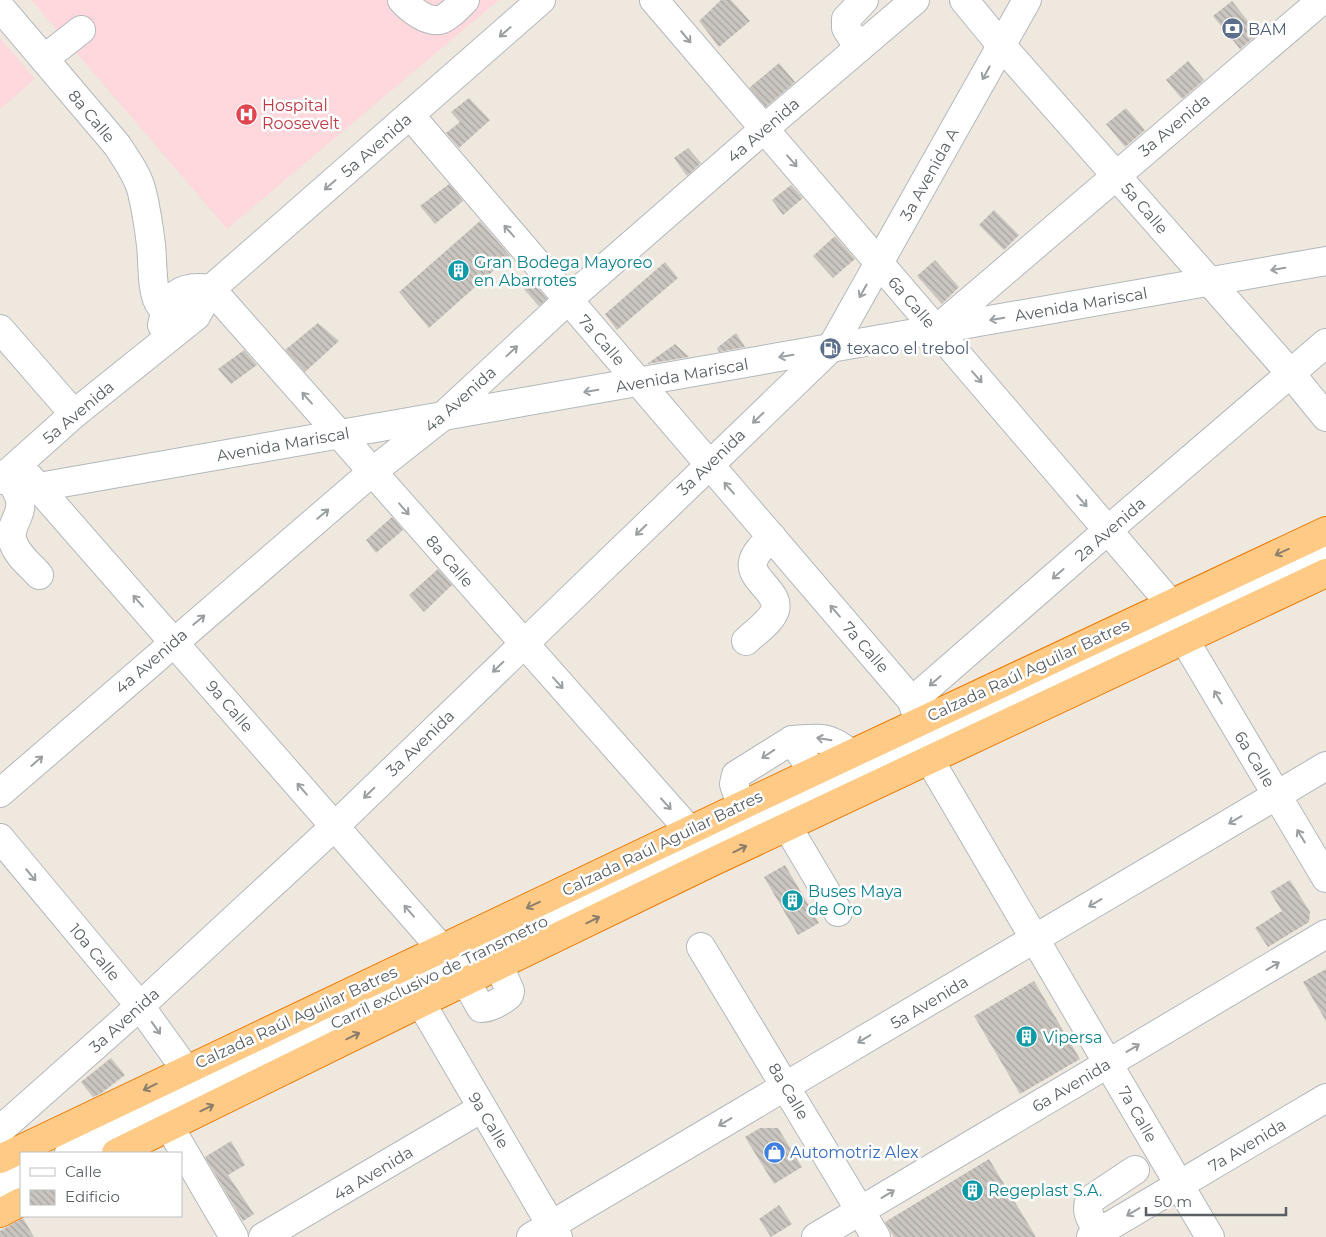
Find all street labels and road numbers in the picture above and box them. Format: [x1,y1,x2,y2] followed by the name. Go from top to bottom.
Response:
[64,86,119,146] street label: 8a Calle
[1135,90,1214,161] street label: 3a Avenida
[723,94,803,167] street label: 4a Avenida
[337,110,415,181] street label: 5a Avenida
[896,124,963,224] street label: 3a Avenida A
[1117,179,1172,238] street label: 5a Calle
[884,273,939,332] street label: 6a Calle
[1013,283,1149,326] street label: Avenida Mariscal
[574,311,629,370] street label: 7a Calle
[614,354,750,397] street label: Avenida Mariscal
[421,362,500,436] street label: 4a Avenida
[39,377,118,448] street label: 5a Avenida
[215,423,351,466] street label: Avenida Mariscal
[673,425,749,499] street label: 3a Avenida
[1071,494,1149,565] street label: 2a Avenida
[422,531,477,591] street label: 8a Calle
[924,615,1132,726] street label: Calzada Raúl Aguilar Batres
[838,618,893,677] street label: 7a Calle
[111,625,191,698] street label: 4a Avenida
[202,677,257,736] street label: 9a Calle
[382,706,458,780] street label: 3a Avenida
[1230,728,1279,791] street label: 6a Calle
[559,786,766,900] street label: Calzada Raúl Aguilar Batres
[328,911,551,1033] street label: Carril exclusivo de Transmetro
[65,920,124,985] street label: 10a Calle
[192,962,400,1073] street label: Calzada Raúl Aguilar Batres
[887,972,972,1033] street label: 5a Avenida
[86,984,163,1057] street label: 3a Avenida
[1029,1055,1114,1116] street label: 6a Avenida
[764,1059,813,1123] street label: 8a Calle
[1114,1083,1161,1146] street label: 7a Calle
[464,1089,513,1152] street label: 9a Calle
[1205,1115,1289,1176] street label: 7a Avenida
[330,1142,416,1205] street label: 4a Avenida

